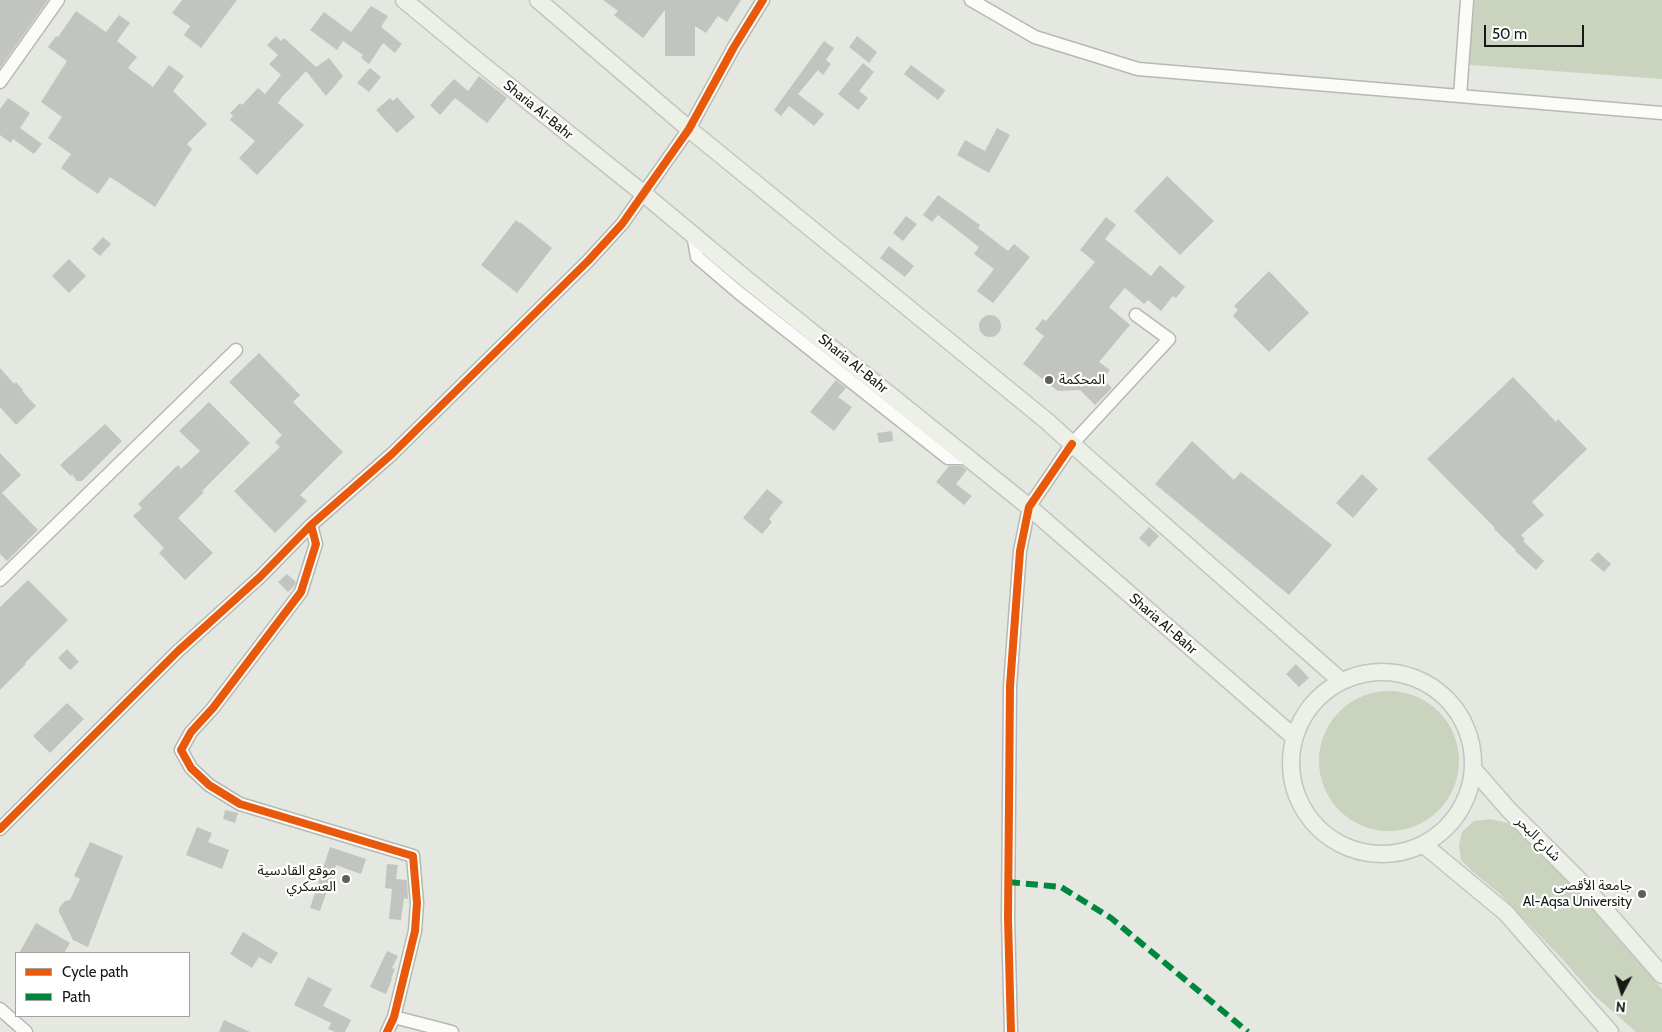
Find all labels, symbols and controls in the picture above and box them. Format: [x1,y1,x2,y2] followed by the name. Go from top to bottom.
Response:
[1487,15,1587,47] scale bar
[1492,25,1527,43] text: 50 m
[500,77,576,143] street label: Sharia Al-Bahr
[815,331,891,397] street label: Sharia Al-Bahr
[1059,372,1105,388] place label: المحكمة
[1043,374,1055,386] marker: المحكمة
[1126,590,1200,658] street label: Sharia Al-Bahr
[1512,813,1564,865] street label: شارع البحر
[258,863,336,896] place label: موقع القادسية العسكري
[340,873,352,885] marker: موقع القادسية العسكري
[1523,878,1632,910] place label: جامعة الأقصى Al-Aqsa University
[1636,888,1648,900] marker: جامعة الأقصى Al-Aqsa University
[15,952,190,1017] legend
[62,963,128,981] text: Cycle path
[1597,967,1647,1017] north arrow
[62,988,91,1006] text: Path
[1615,998,1626,1016] text: N

